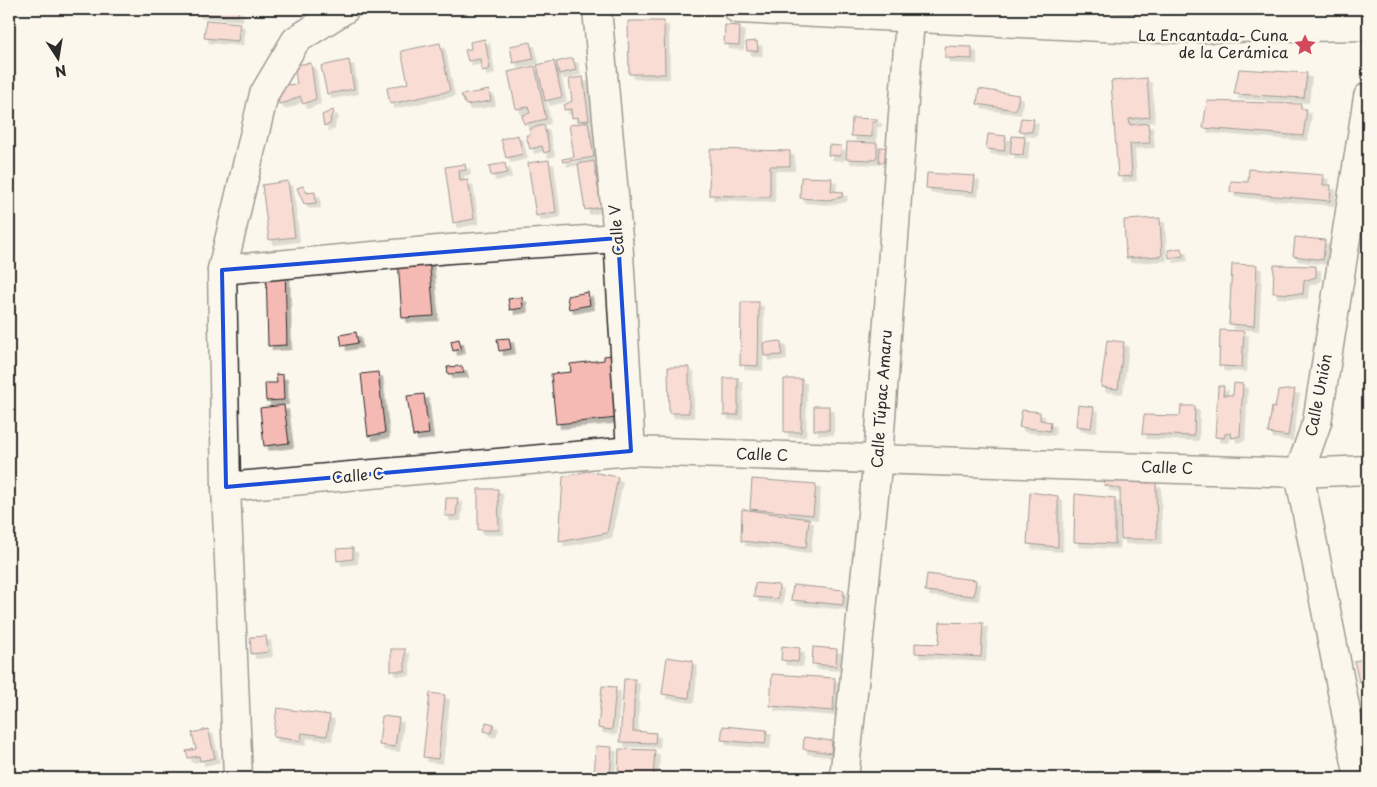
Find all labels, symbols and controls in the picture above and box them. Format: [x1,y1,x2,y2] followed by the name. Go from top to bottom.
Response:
[1138,23,1289,63] place label: La Encantada- Cuna de la Cerámica
[32,32,82,82] north arrow
[1292,32,1318,58] place icon: La Encantada- Cuna de la Cerámica
[53,60,68,83] text: N
[602,203,629,257] street label: Calle V
[864,329,897,469] street label: Calle Túpac Amaru
[1298,351,1337,438] street label: Calle Unión
[735,441,789,466] street label: Calle C
[1140,454,1194,479] street label: Calle C
[331,461,385,488] street label: Calle C

